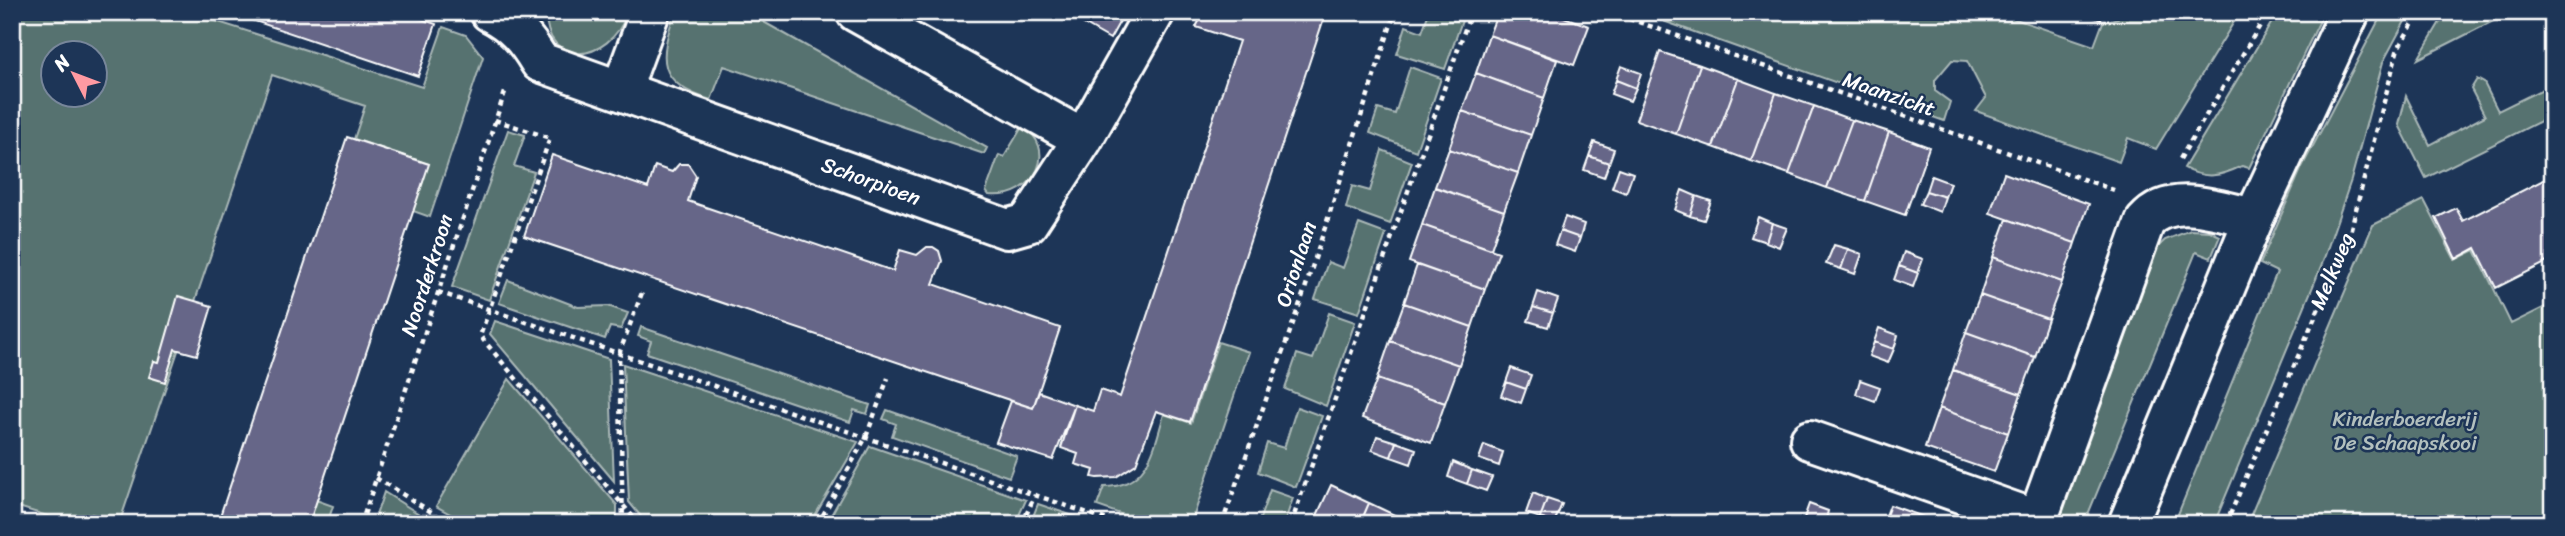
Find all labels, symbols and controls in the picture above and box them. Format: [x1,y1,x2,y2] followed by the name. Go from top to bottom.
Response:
[38,38,108,108] north arrow
[44,46,79,80] text: N
[1837,60,1941,128] street label: Maanzicht
[816,145,926,217] street label: Schorpioen
[389,209,465,341] street label: Noorderkroon
[1264,216,1328,312] street label: Orionlaan
[2299,226,2365,316] street label: Melkweg
[2333,400,2478,462] park label: Kinderboerderij De Schaapskooi

